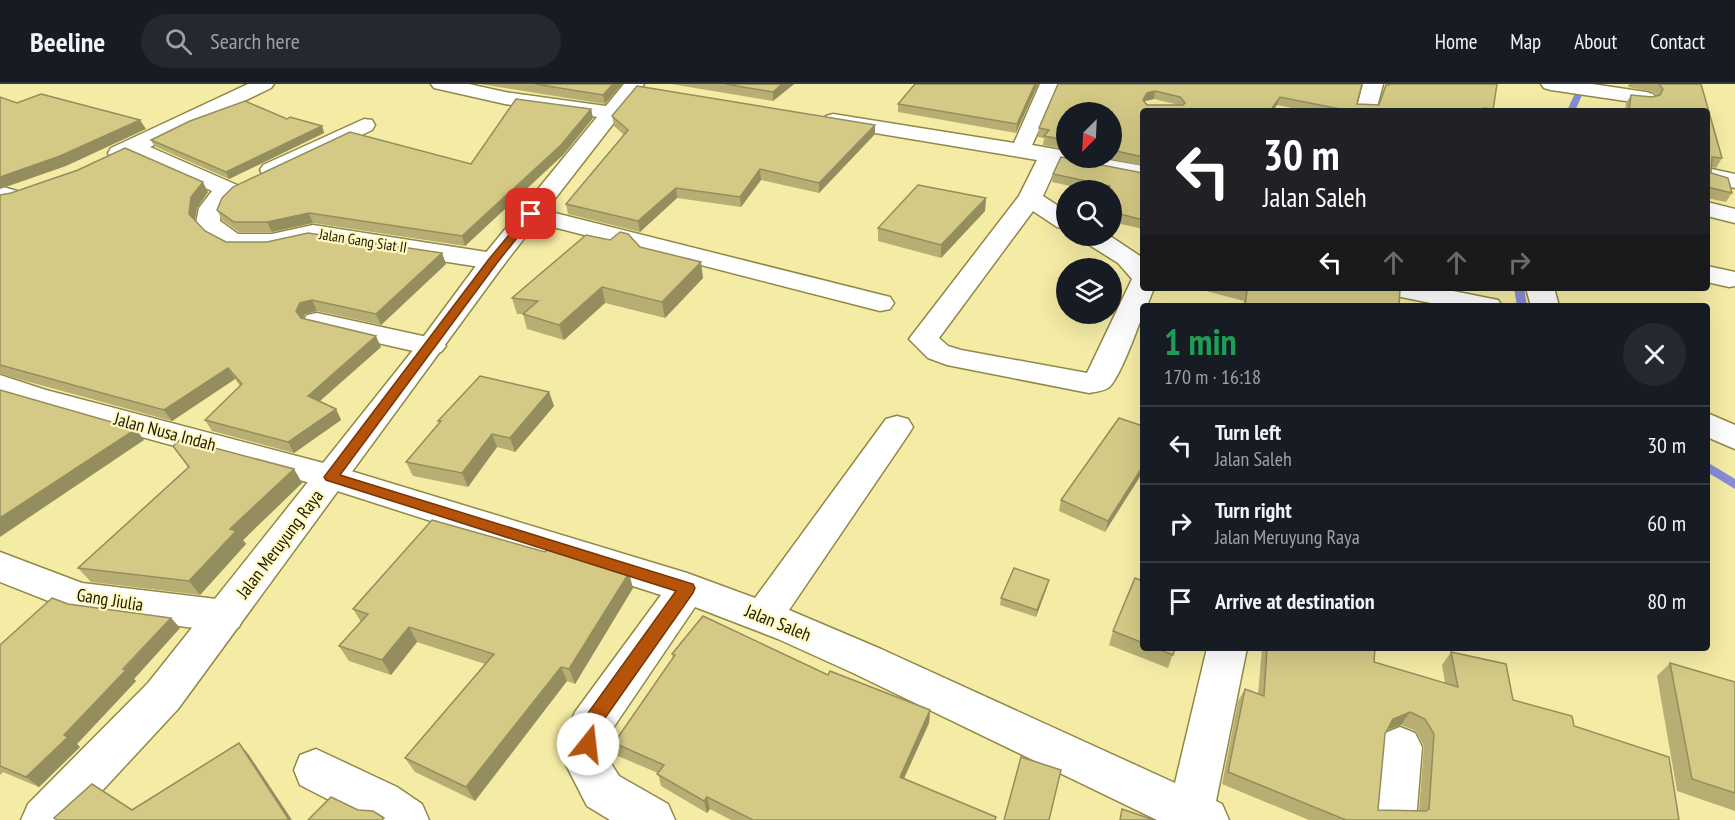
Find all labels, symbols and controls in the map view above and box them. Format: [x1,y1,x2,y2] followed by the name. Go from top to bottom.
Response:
[141,14,561,68] search box
[30,23,105,60] text: Beeline
[162,25,195,58] icon: search
[210,27,300,55] text: Search here
[1435,28,1477,55] text: Home
[1510,28,1541,55] text: Map
[1574,28,1617,55] text: About
[1650,28,1705,55] text: Contact
[1056,102,1122,168] north arrow
[1056,102,1122,324] map controls
[1263,127,1340,182] text: 30 m
[1164,132,1242,210] icon: left
[1056,180,1122,246] button: search
[1263,180,1367,214] text: Jalan Saleh
[505,188,556,239] pin
[514,197,547,230] icon: arrive
[317,224,408,257] street label: Jalan Gang Siat II
[1314,246,1347,279] icon: left
[1377,246,1410,279] icon: ahead
[1440,246,1473,279] icon: ahead
[1503,246,1536,279] icon: right
[1056,258,1122,324] button: layers
[1164,318,1237,365] text: 1 min
[1623,323,1686,386] button: close
[1164,364,1261,390] text: 170 m · 16:18
[111,407,218,456] street label: Jalan Nusa Indah
[1215,418,1281,446] text: Turn left
[1164,429,1197,462] icon: left
[1647,431,1686,459] text: 30 m
[1215,446,1292,472] text: Jalan Saleh
[231,485,328,603] street label: Jalan Meruyung Raya
[1215,496,1292,524] text: Turn right
[1164,507,1197,540] icon: right
[1647,509,1686,537] text: 60 m
[1215,524,1360,550] text: Jalan Meruyung Raya
[75,583,145,616] street label: Gang Jiulia
[1164,585,1197,618] icon: arrive
[1215,587,1375,615] text: Arrive at destination
[1647,587,1686,615] text: 80 m
[741,599,815,646] street label: Jalan Saleh
[556,712,620,776] position arrow

